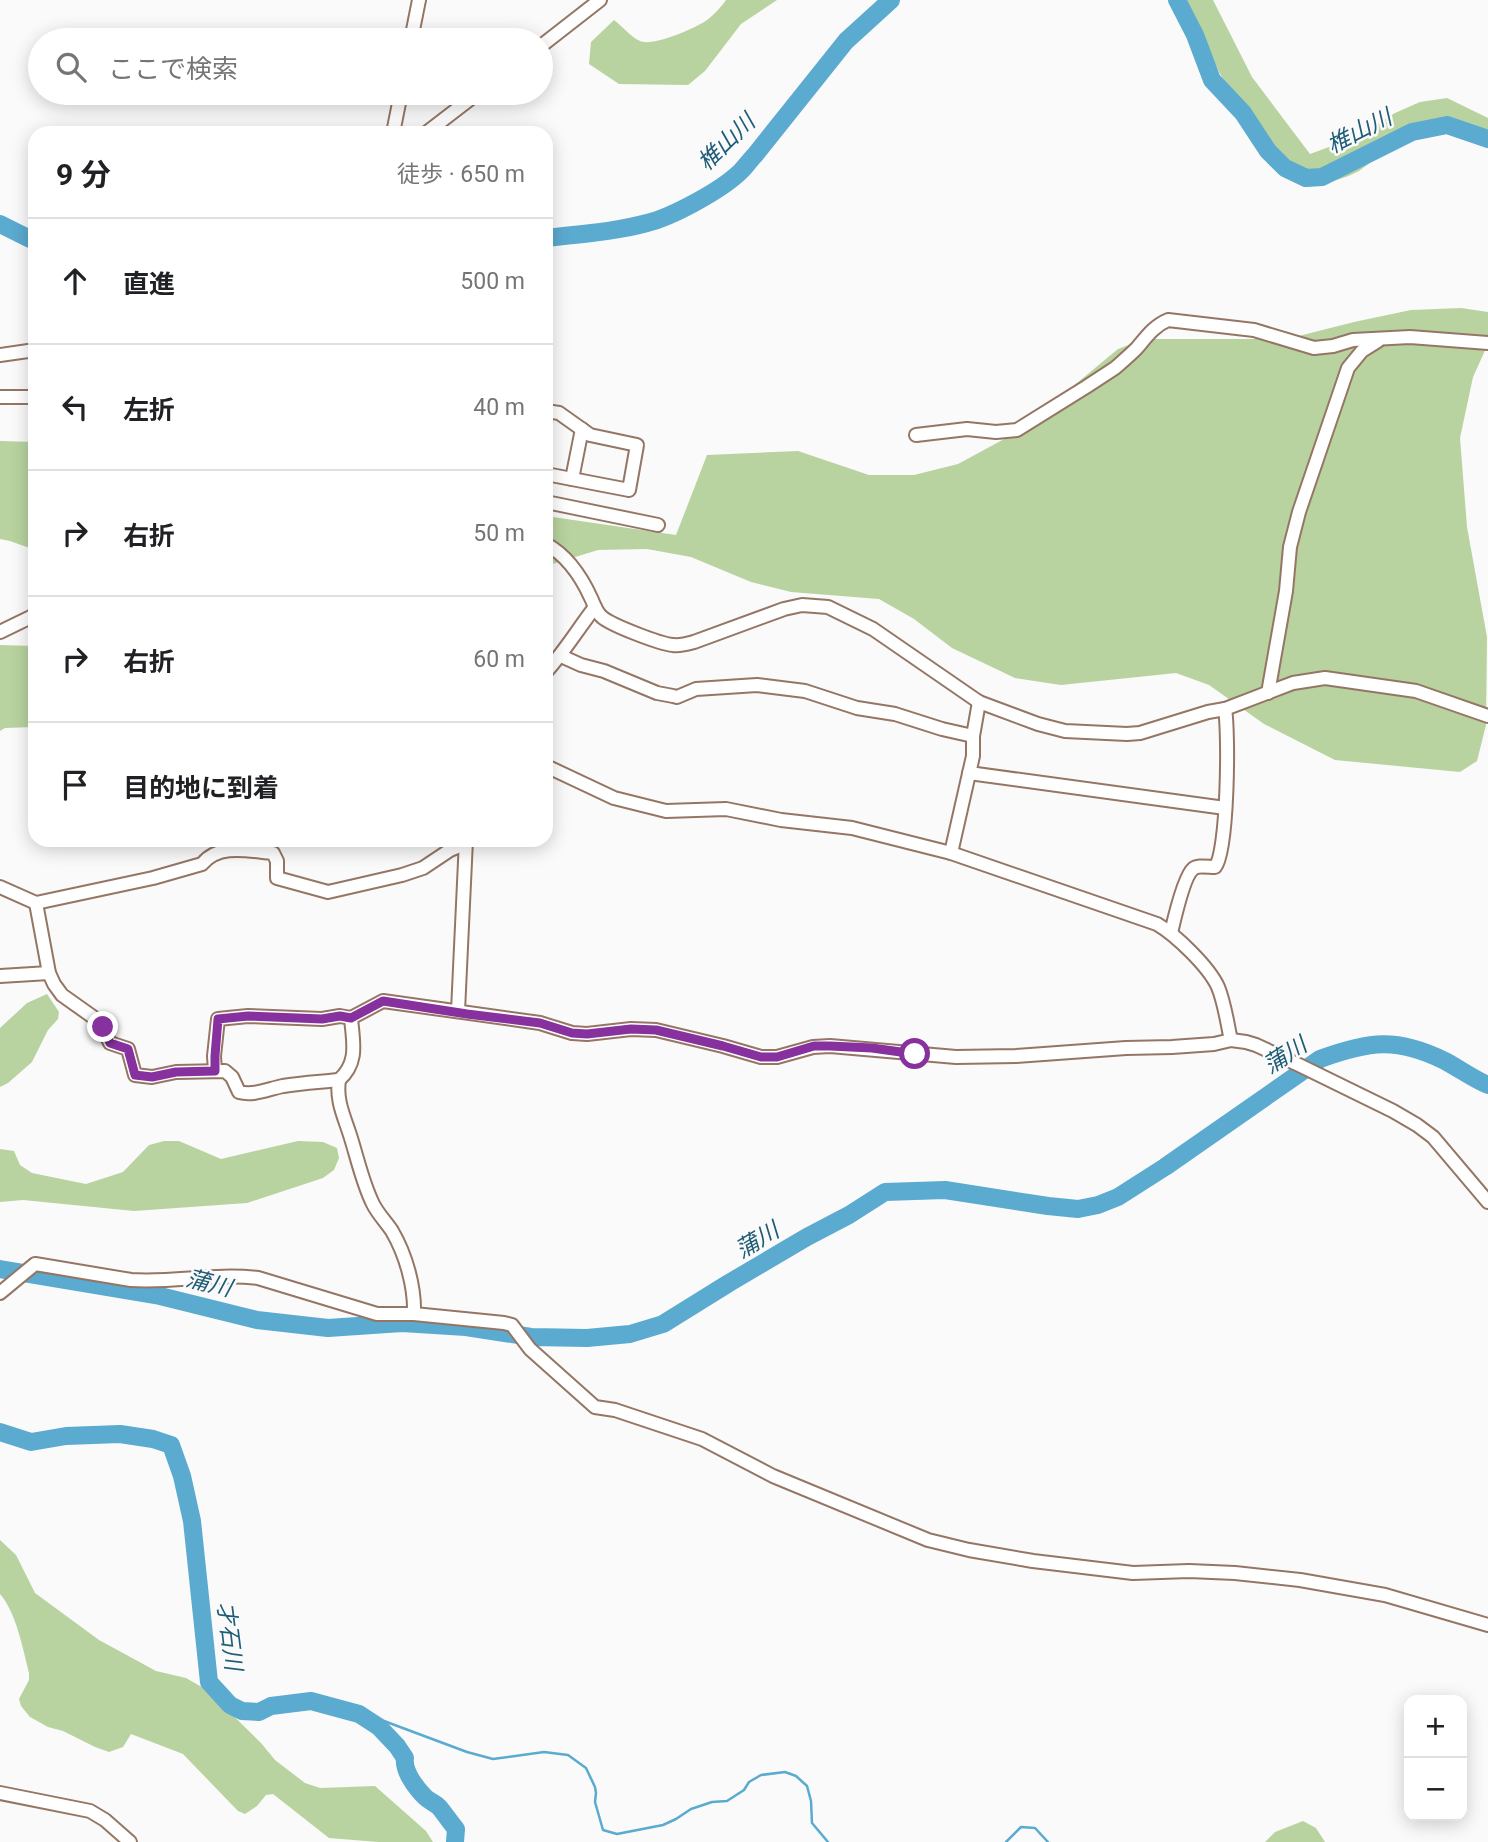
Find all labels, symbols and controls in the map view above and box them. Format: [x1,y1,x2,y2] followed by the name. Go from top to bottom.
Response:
[28,28,553,105] search box
[52,48,90,86] icon: search
[108,54,238,84] text: ここで検索
[1322,102,1399,159] water label: 椎山川
[692,107,763,176] water label: 椎山川
[56,157,111,192] text: 9 分
[397,161,525,188] text: 徒歩 · 650 m
[56,262,94,300] icon: ahead
[460,268,525,295] text: 500 m
[123,269,175,299] text: 直進
[56,388,94,426] icon: left
[473,394,525,421] text: 40 m
[123,395,175,425] text: 左折
[56,514,94,552] icon: right
[473,520,525,547] text: 50 m
[123,521,175,551] text: 右折
[56,640,94,678] icon: right
[473,646,525,673] text: 60 m
[123,647,175,677] text: 右折
[56,766,94,804] icon: arrive
[123,773,279,803] text: 目的地に到着
[87,1011,118,1042] route end
[1259,1030,1314,1079] water label: 蒲川
[899,1038,930,1069] route start
[731,1215,786,1264] water label: 蒲川
[183,1265,237,1303] water label: 蒲川
[212,1600,247,1675] water label: 才石川
[1404,1695,1467,1821] map controls
[1404,1695,1467,1758] button: +
[1404,1758,1467,1821] button: −

